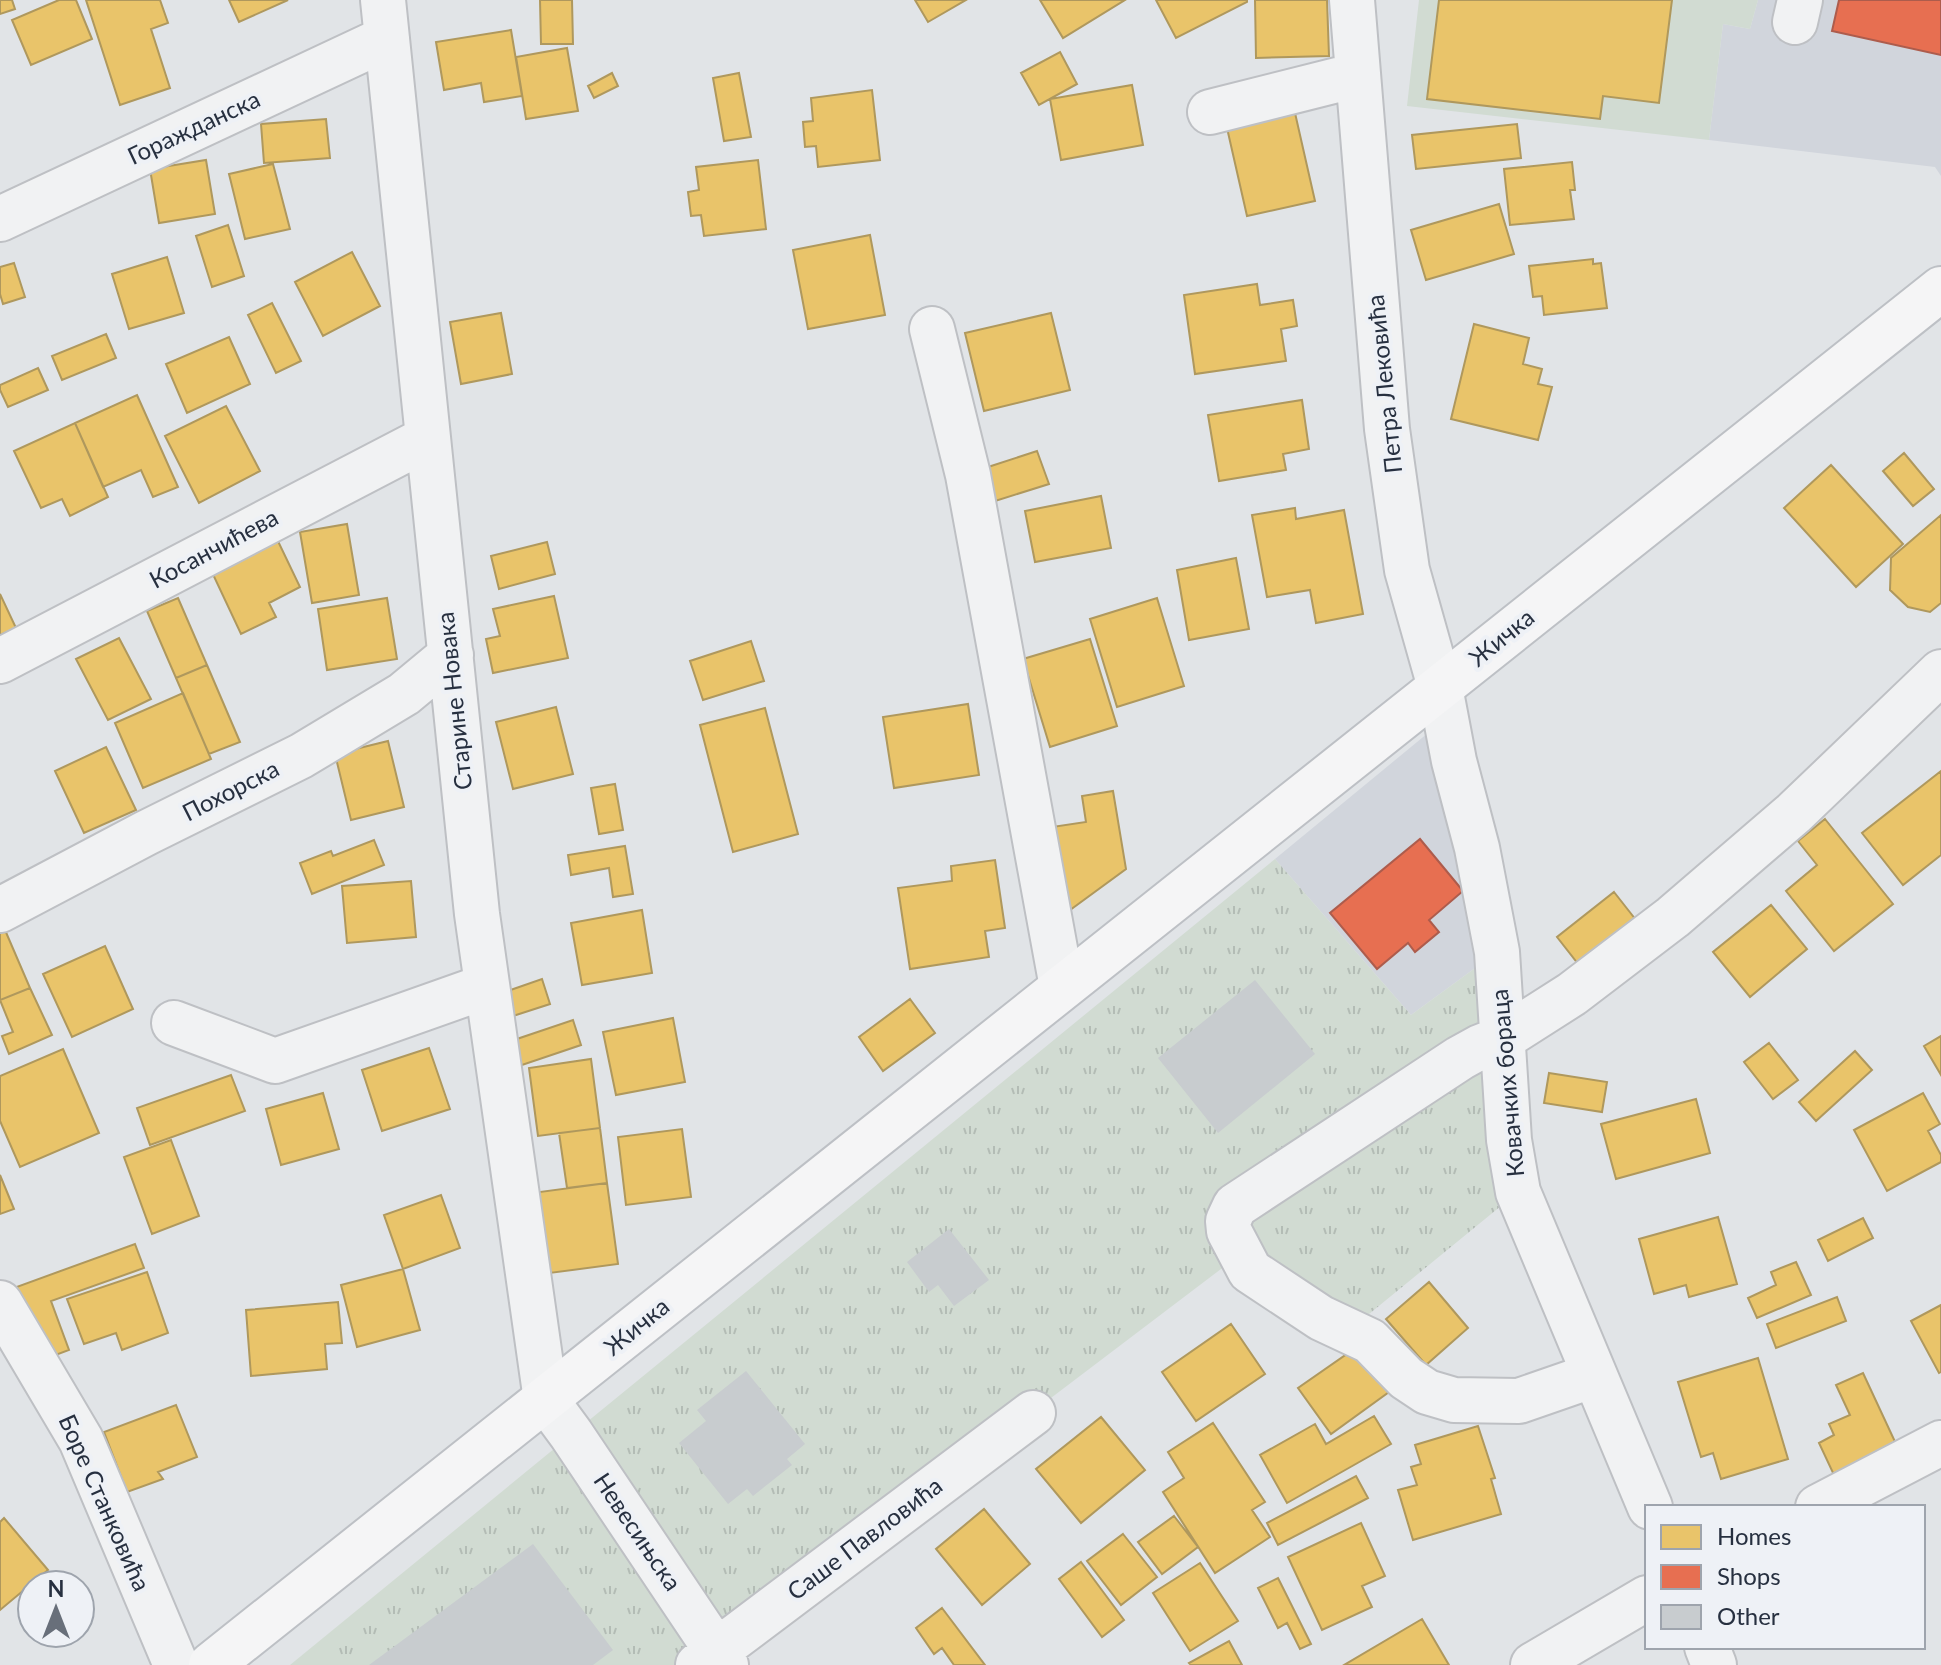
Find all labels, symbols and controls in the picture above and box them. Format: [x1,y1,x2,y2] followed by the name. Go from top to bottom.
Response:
[123,83,264,170] street label: Горажданска
[1360,293,1407,475] street label: Петра Лековића
[144,502,283,594] street label: Косанчићева
[1463,602,1539,672] street label: Жичка
[430,611,477,792] street label: Старине Новака
[177,753,284,826] street label: Похорска
[1484,988,1529,1178] street label: Ковачких бораца
[598,1291,674,1361] street label: Жичка
[53,1410,157,1595] street label: Боре Станковића
[588,1467,688,1596] street label: Невесињска
[781,1470,947,1605] street label: Саше Павловића
[1645,1505,1925,1649] legend
[1717,1521,1791,1550] text: Homes
[1717,1561,1781,1590] text: Shops
[16,1569,96,1649] north arrow
[48,1575,64,1602] text: N
[1717,1601,1780,1630] text: Other

